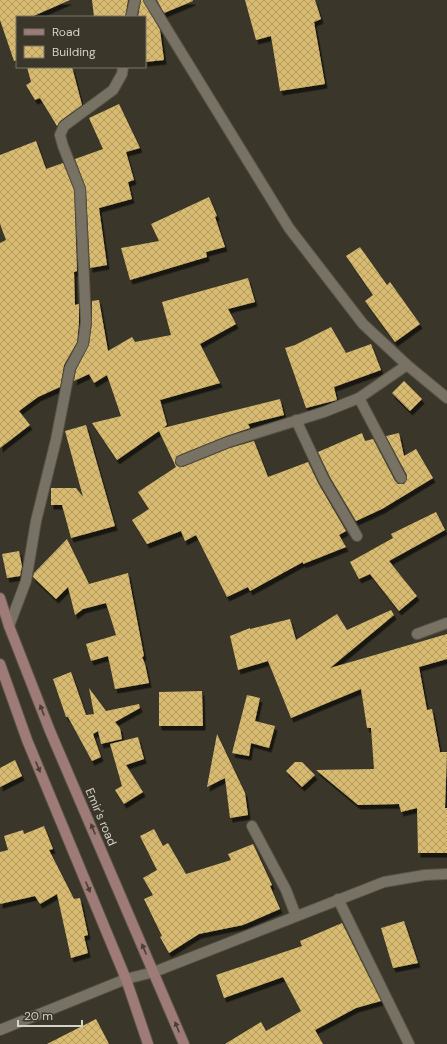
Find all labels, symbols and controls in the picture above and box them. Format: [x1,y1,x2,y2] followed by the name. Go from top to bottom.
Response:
[16,16,146,68] legend
[52,24,80,40] text: Road
[52,44,96,60] text: Building
[38,703,44,715] one-way arrow
[35,761,41,772] one-way arrow
[82,786,120,848] street label: Emir's road
[89,823,95,835] one-way arrow
[85,881,91,892] one-way arrow
[141,943,147,954] one-way arrow
[18,1002,82,1028] scale bar
[24,1008,53,1024] text: 20 m
[174,1021,180,1033] one-way arrow

